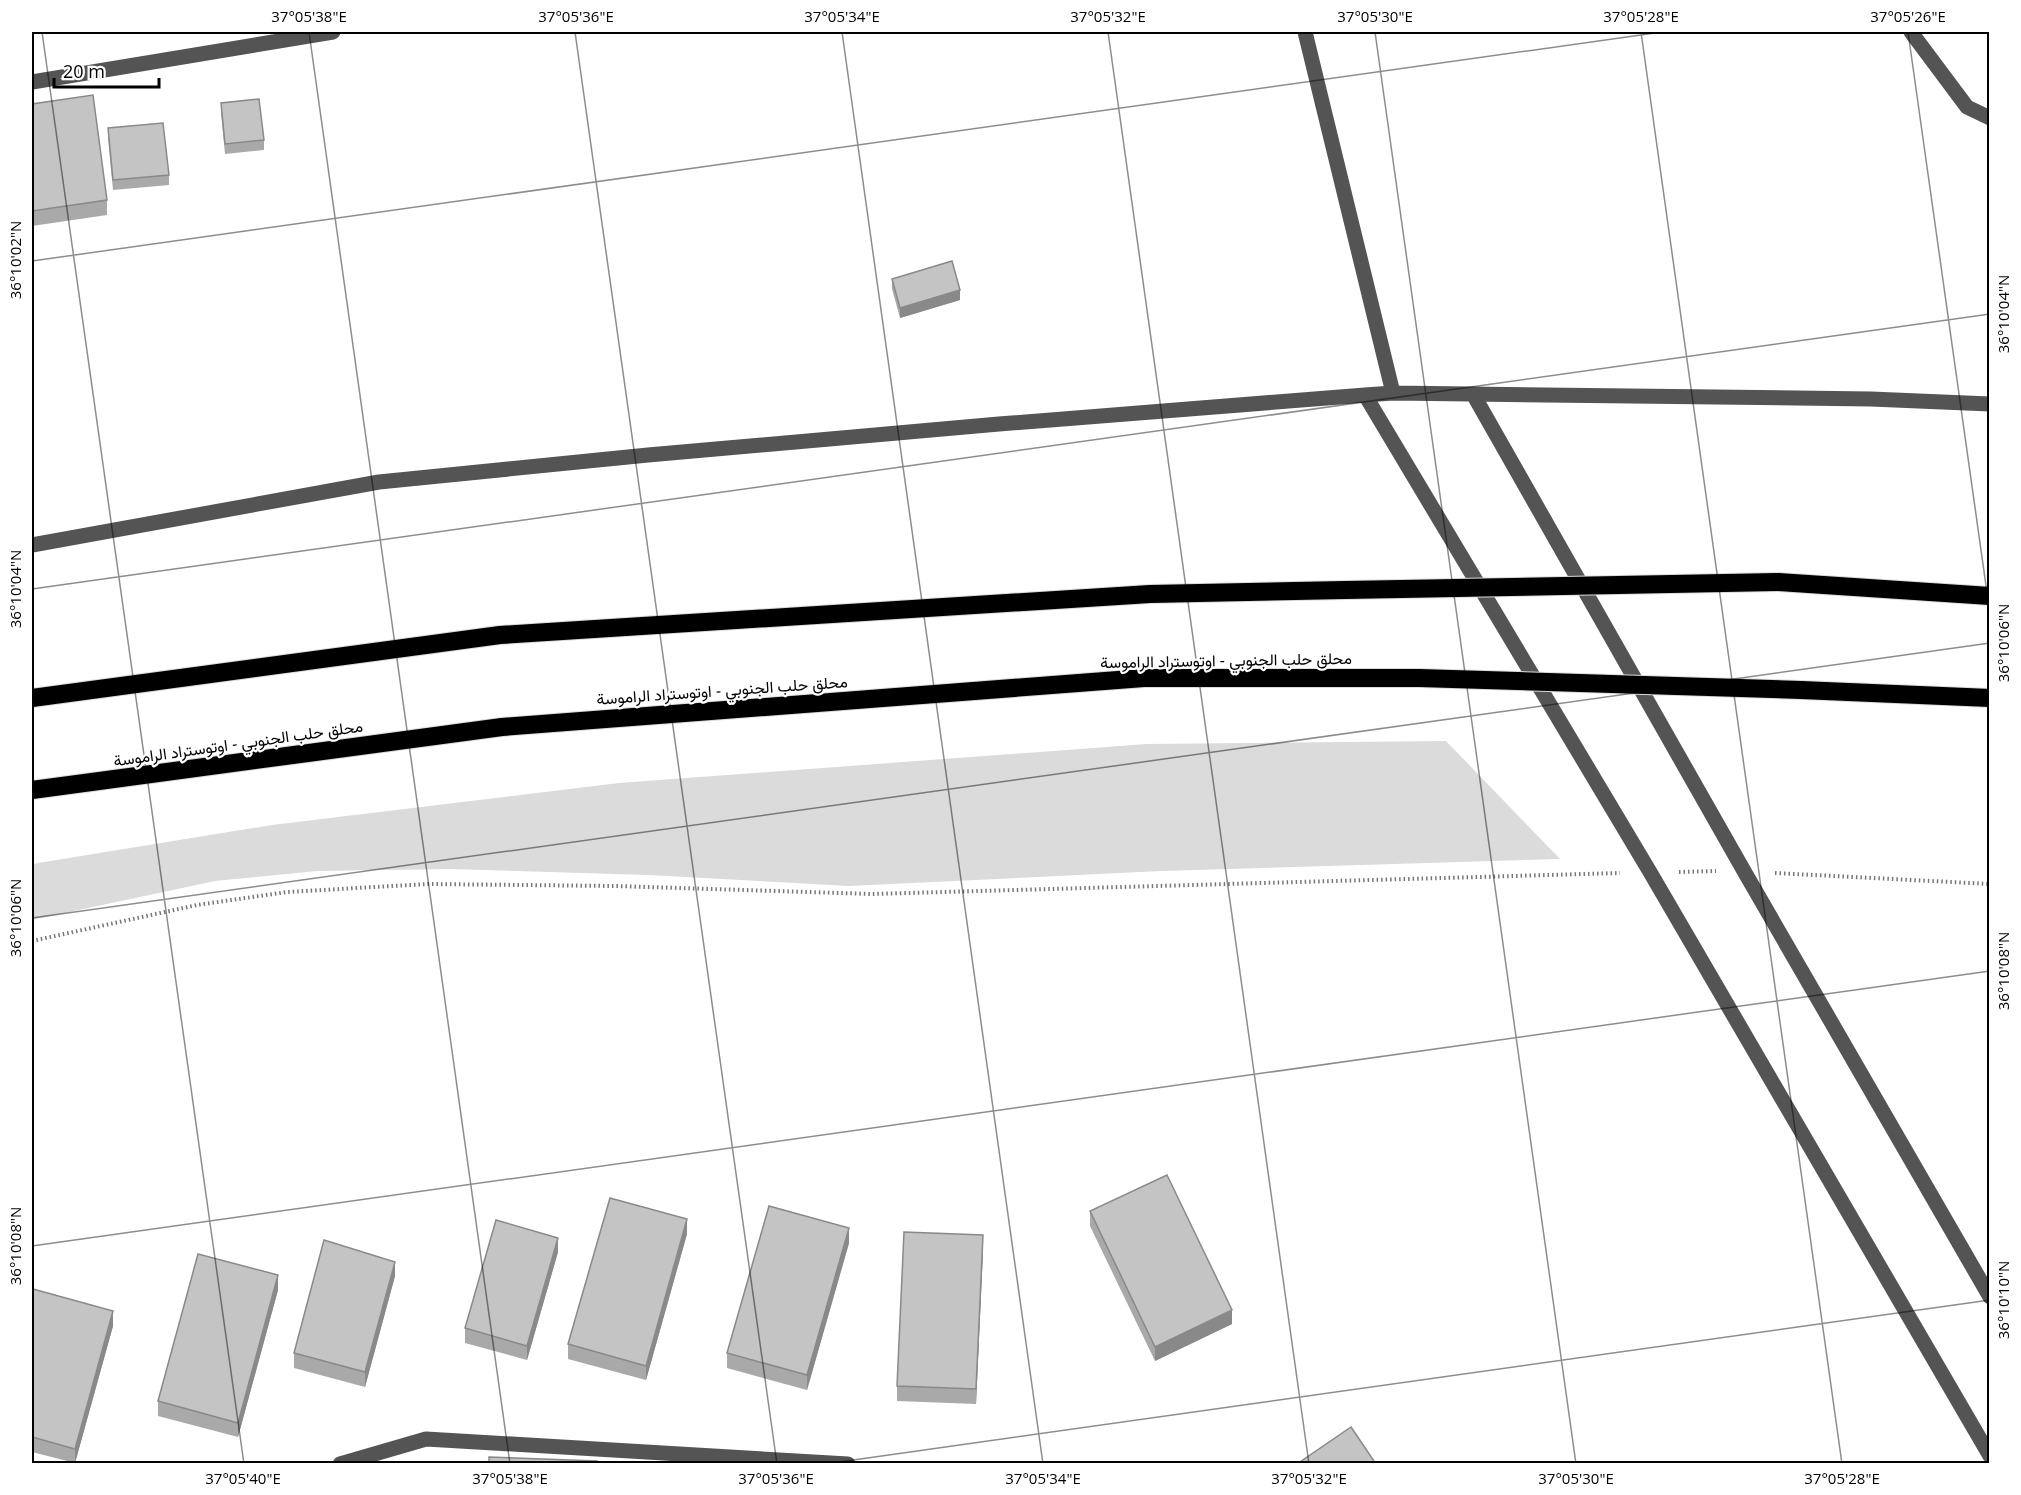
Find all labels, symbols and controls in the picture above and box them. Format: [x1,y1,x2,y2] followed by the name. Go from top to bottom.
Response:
[271,6,347,26] text: 37°05'38"E
[538,6,614,26] text: 37°05'36"E
[804,6,880,26] text: 37°05'34"E
[1070,6,1146,26] text: 37°05'32"E
[1337,6,1413,26] text: 37°05'30"E
[1603,6,1679,26] text: 37°05'28"E
[1870,6,1946,26] text: 37°05'26"E
[54,51,159,89] scale bar
[63,59,105,83] text: 20 m
[5,221,25,299] text: 36°10'02"N
[1993,275,2013,353] text: 36°10'04"N
[5,550,25,628] text: 36°10'04"N
[1993,604,2013,682] text: 36°10'06"N
[1100,647,1352,676] street label: محلق حلب الجنوبي - اوتوستراد الراموسة
[596,670,849,713] street label: محلق حلب الجنوبي - اوتوستراد الراموسة
[112,715,365,774] street label: محلق حلب الجنوبي - اوتوستراد الراموسة
[5,879,25,957] text: 36°10'06"N
[1993,932,2013,1010] text: 36°10'08"N
[5,1207,25,1285] text: 36°10'08"N
[1993,1261,2013,1339] text: 36°10'10"N
[205,1468,281,1488] text: 37°05'40"E
[472,1468,548,1488] text: 37°05'38"E
[738,1468,814,1488] text: 37°05'36"E
[1005,1468,1081,1488] text: 37°05'34"E
[1271,1468,1347,1488] text: 37°05'32"E
[1538,1468,1614,1488] text: 37°05'30"E
[1804,1468,1880,1488] text: 37°05'28"E

